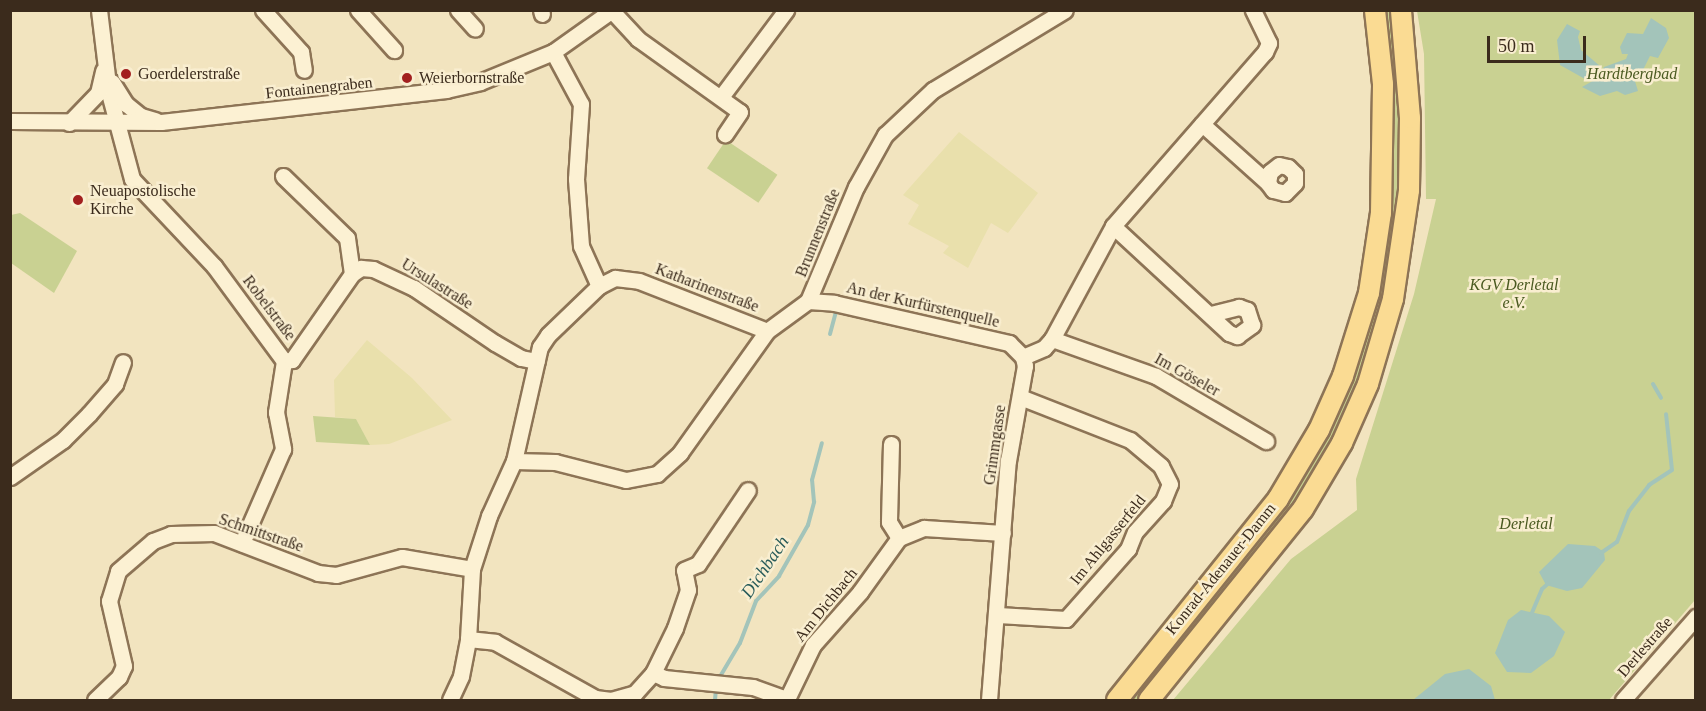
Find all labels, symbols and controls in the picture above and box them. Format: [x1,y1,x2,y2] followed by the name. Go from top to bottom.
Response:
[1490,24,1589,62] scale bar
[1498,36,1535,56] text: 50 m
[138,64,240,84] place label: Goerdelerstraße
[1587,64,1677,84] park label: Hardtbergbad
[119,67,133,81] marker: Goerdelerstraße
[419,68,524,88] place label: Weierbornstraße
[400,71,414,85] marker: Weierbornstraße
[265,73,373,103] street label: Fontainengraben
[90,181,196,219] place label: Neuapostolische Kirche
[792,186,844,280] street label: Brunnenstraße
[71,193,85,207] marker: Neuapostolische Kirche
[398,254,476,314] street label: Ursulastraße
[653,259,761,317] street label: Katharinenstraße
[238,272,300,344] street label: Robelstraße
[1469,275,1559,313] park label: KGV Derletal e.V.
[845,278,1001,332] street label: An der Kurfürstenquelle
[1151,349,1223,401] street label: Im Göseler
[980,404,1010,486] street label: Grimmgasse
[1066,491,1150,589] street label: Im Ahlgasserfeld
[1162,499,1280,639] street label: Konrad-Adenauer-Damm
[216,510,306,556] street label: Schmittstraße
[1499,514,1553,534] park label: Derletal
[736,532,794,602] water label: Dichbach
[790,564,862,646] street label: Am Dichbach
[1614,613,1676,681] street label: Derlestraße

